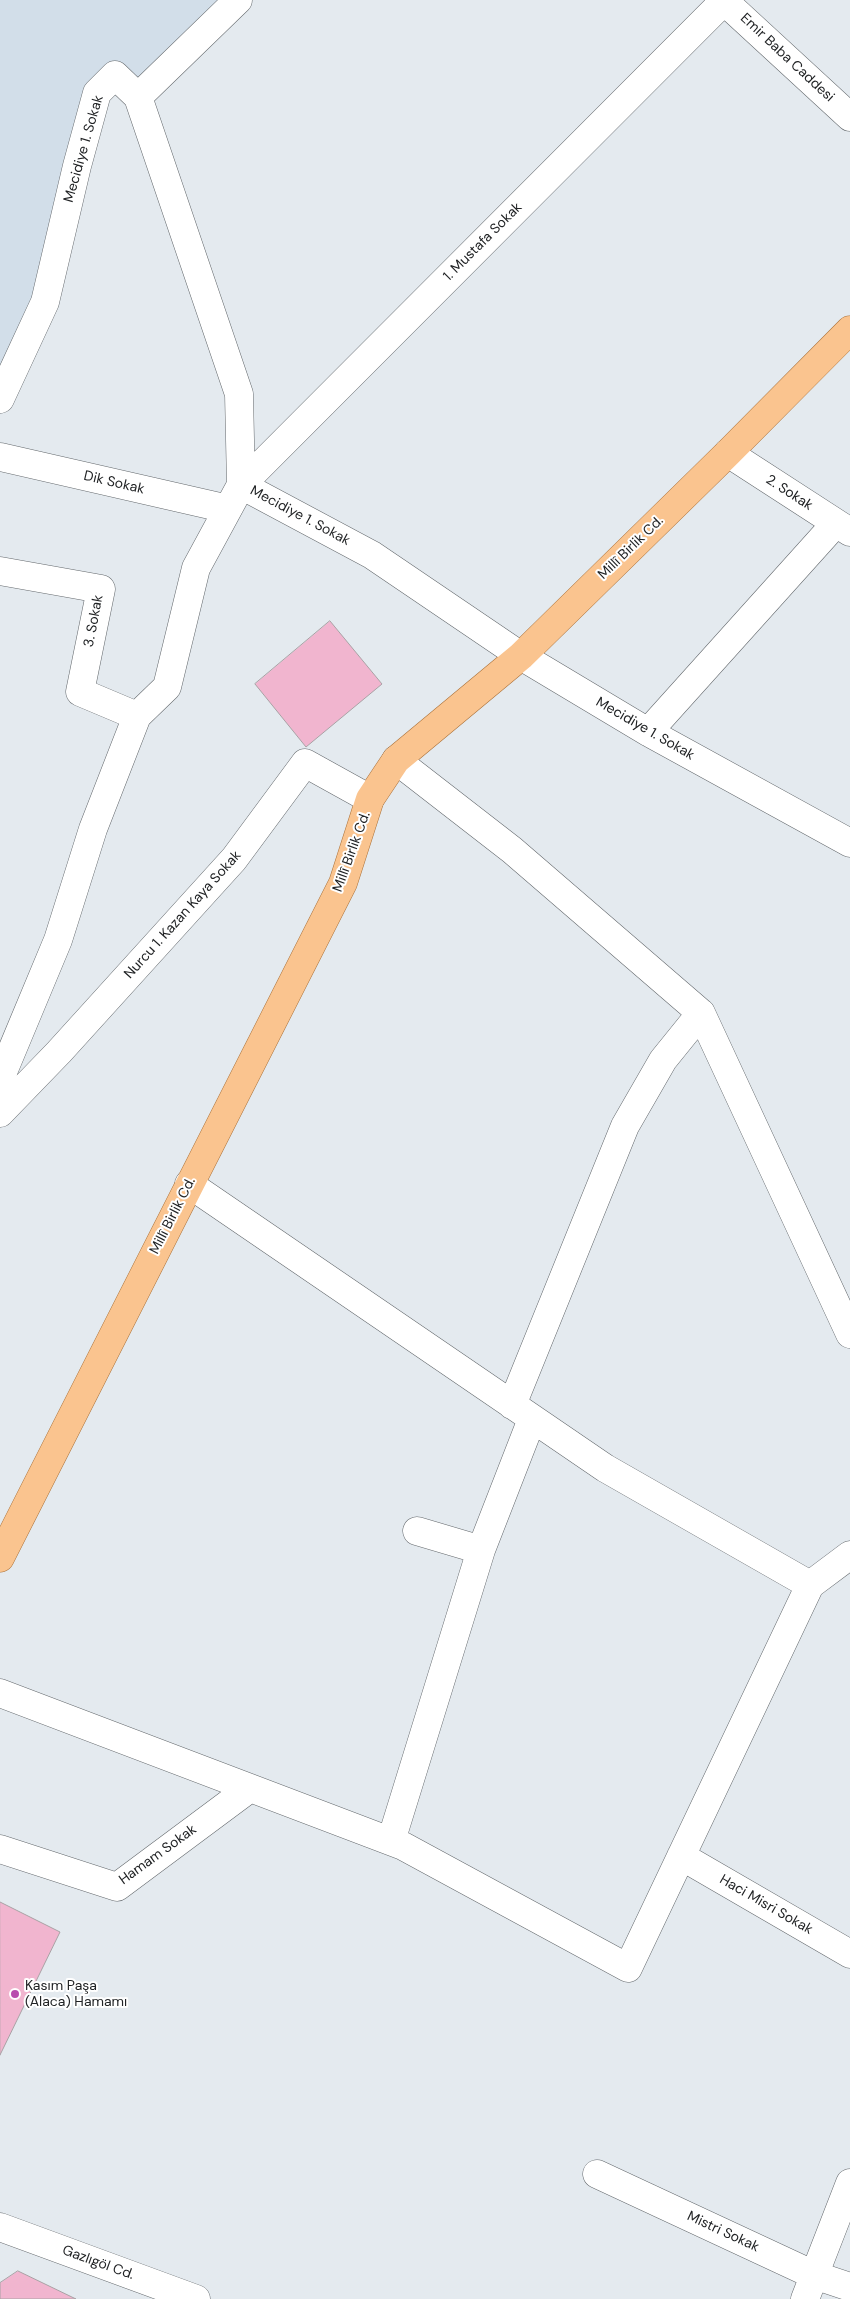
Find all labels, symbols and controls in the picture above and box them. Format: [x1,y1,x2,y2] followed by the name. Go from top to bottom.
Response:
[737,10,837,106] street label: Emir Baba Caddesi
[61,93,107,205] street label: Mecidiye 1. Sokak
[440,199,526,285] street label: 1. Mustafa Sokak
[82,468,146,498] street label: Dik Sokak
[762,472,816,514] street label: 2. Sokak
[247,483,353,549] street label: Mecidiye 1. Sokak
[595,513,667,583] street label: Millî Birlik Cd.
[81,593,107,649] street label: 3. Sokak
[593,694,697,764] street label: Mecidiye 1. Sokak
[330,810,374,894] street label: Millî Birlik Cd.
[121,847,245,983] street label: Nurcu 1. Kazan Kaya Sokak
[146,1175,200,1257] street label: Millî Birlik Cd.
[116,1821,200,1889] street label: Hamam Sokak
[716,1872,816,1938] street label: Haci Misri Sokak
[25,1978,127,2010] place label: Kasım Paşa (Alaca) Hamamı
[9,1988,21,2000] marker: Kasım Paşa (Alaca) Hamamı
[684,2208,762,2256] street label: Mistri Sokak
[60,2242,136,2284] street label: Gazlıgöl Cd.

